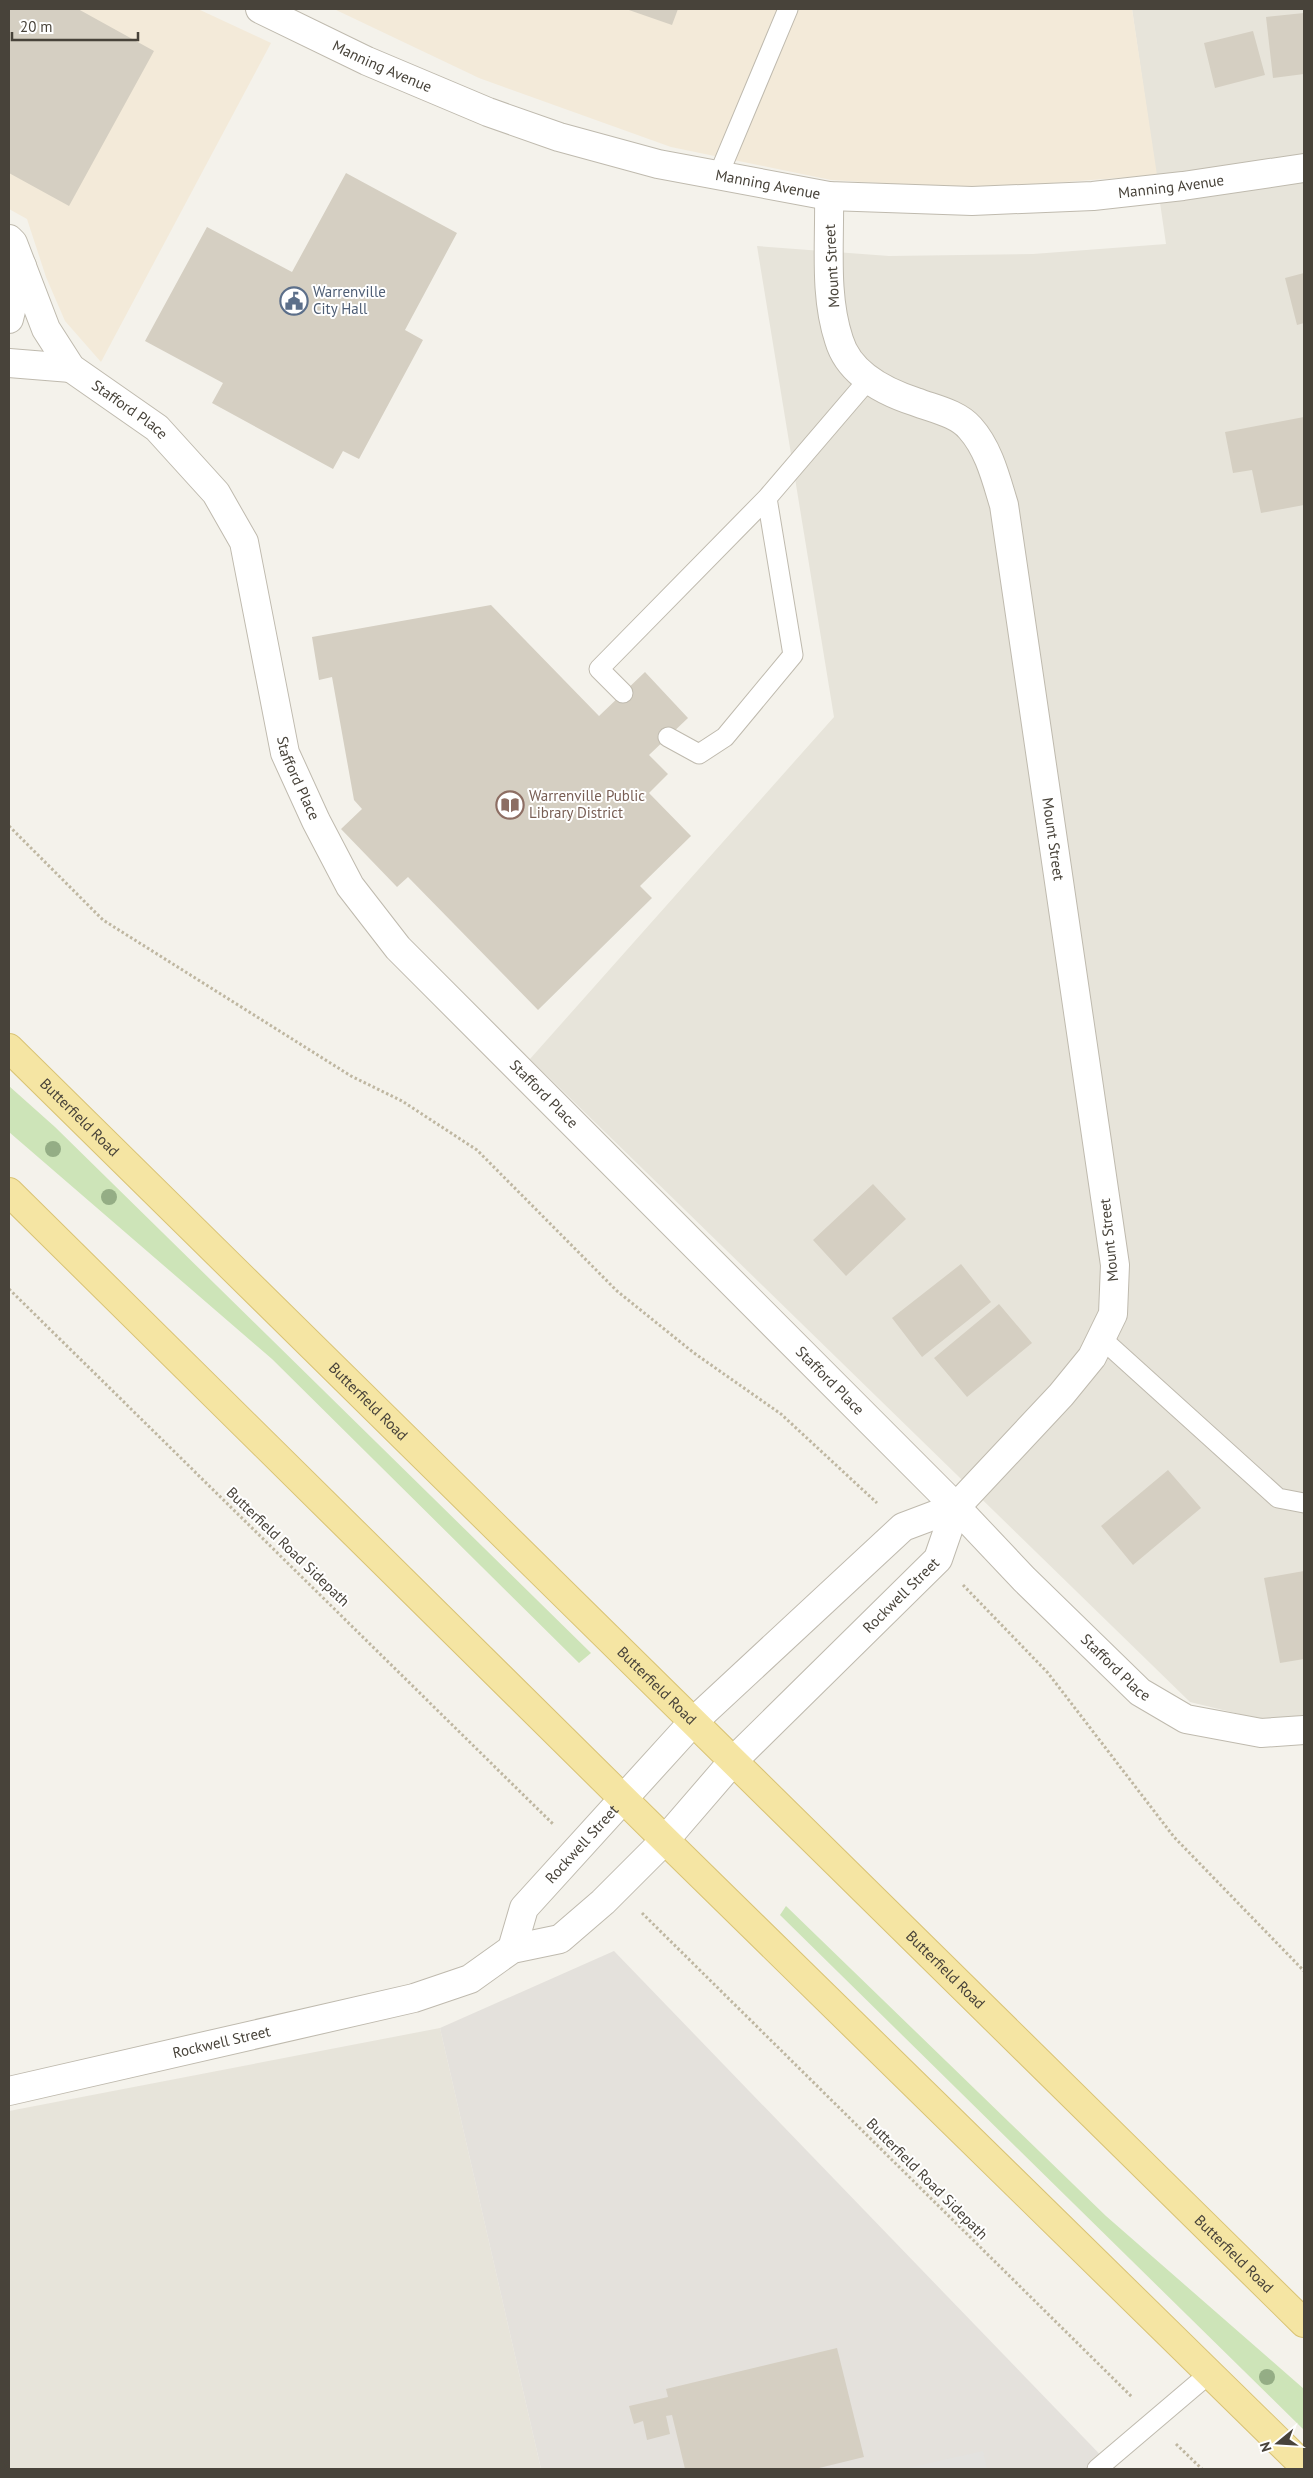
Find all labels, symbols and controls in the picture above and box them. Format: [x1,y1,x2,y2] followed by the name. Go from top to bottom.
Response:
[12,10,139,42] scale bar
[20,17,53,36] text: 20 m
[330,36,435,96] street label: Manning Avenue
[714,165,822,203] street label: Manning Avenue
[1117,170,1225,202] street label: Manning Avenue
[820,224,843,308] street label: Mount Street
[313,282,386,318] place label: Warrenville City Hall
[279,286,309,316] public building icon: Warrenville City Hall
[88,375,172,443] street label: Stafford Place
[273,735,324,823] street label: Stafford Place
[529,786,645,822] place label: Warrenville Public Library District
[495,790,525,820] library icon: Warrenville Public Library District
[1038,796,1069,882] street label: Mount Street
[506,1055,582,1132] street label: Stafford Place
[36,1074,123,1160] street label: Butterfield Road
[1095,1197,1122,1283] street label: Mount Street
[792,1342,869,1419] street label: Stafford Place
[325,1358,412,1444] street label: Butterfield Road
[223,1483,354,1610] street label: Butterfield Road Sidepath
[859,1553,943,1637] street label: Rockwell Street
[1077,1630,1154,1705] street label: Stafford Place
[614,1642,701,1729] street label: Butterfield Road
[541,1800,622,1887] street label: Rockwell Street
[902,1926,989,2013] street label: Butterfield Road
[171,2021,272,2062] street label: Rockwell Street
[863,2114,992,2243] street label: Butterfield Road Sidepath
[1191,2211,1278,2297] street label: Butterfield Road
[1253,2418,1303,2468] north arrow
[1256,2440,1276,2454] text: N

